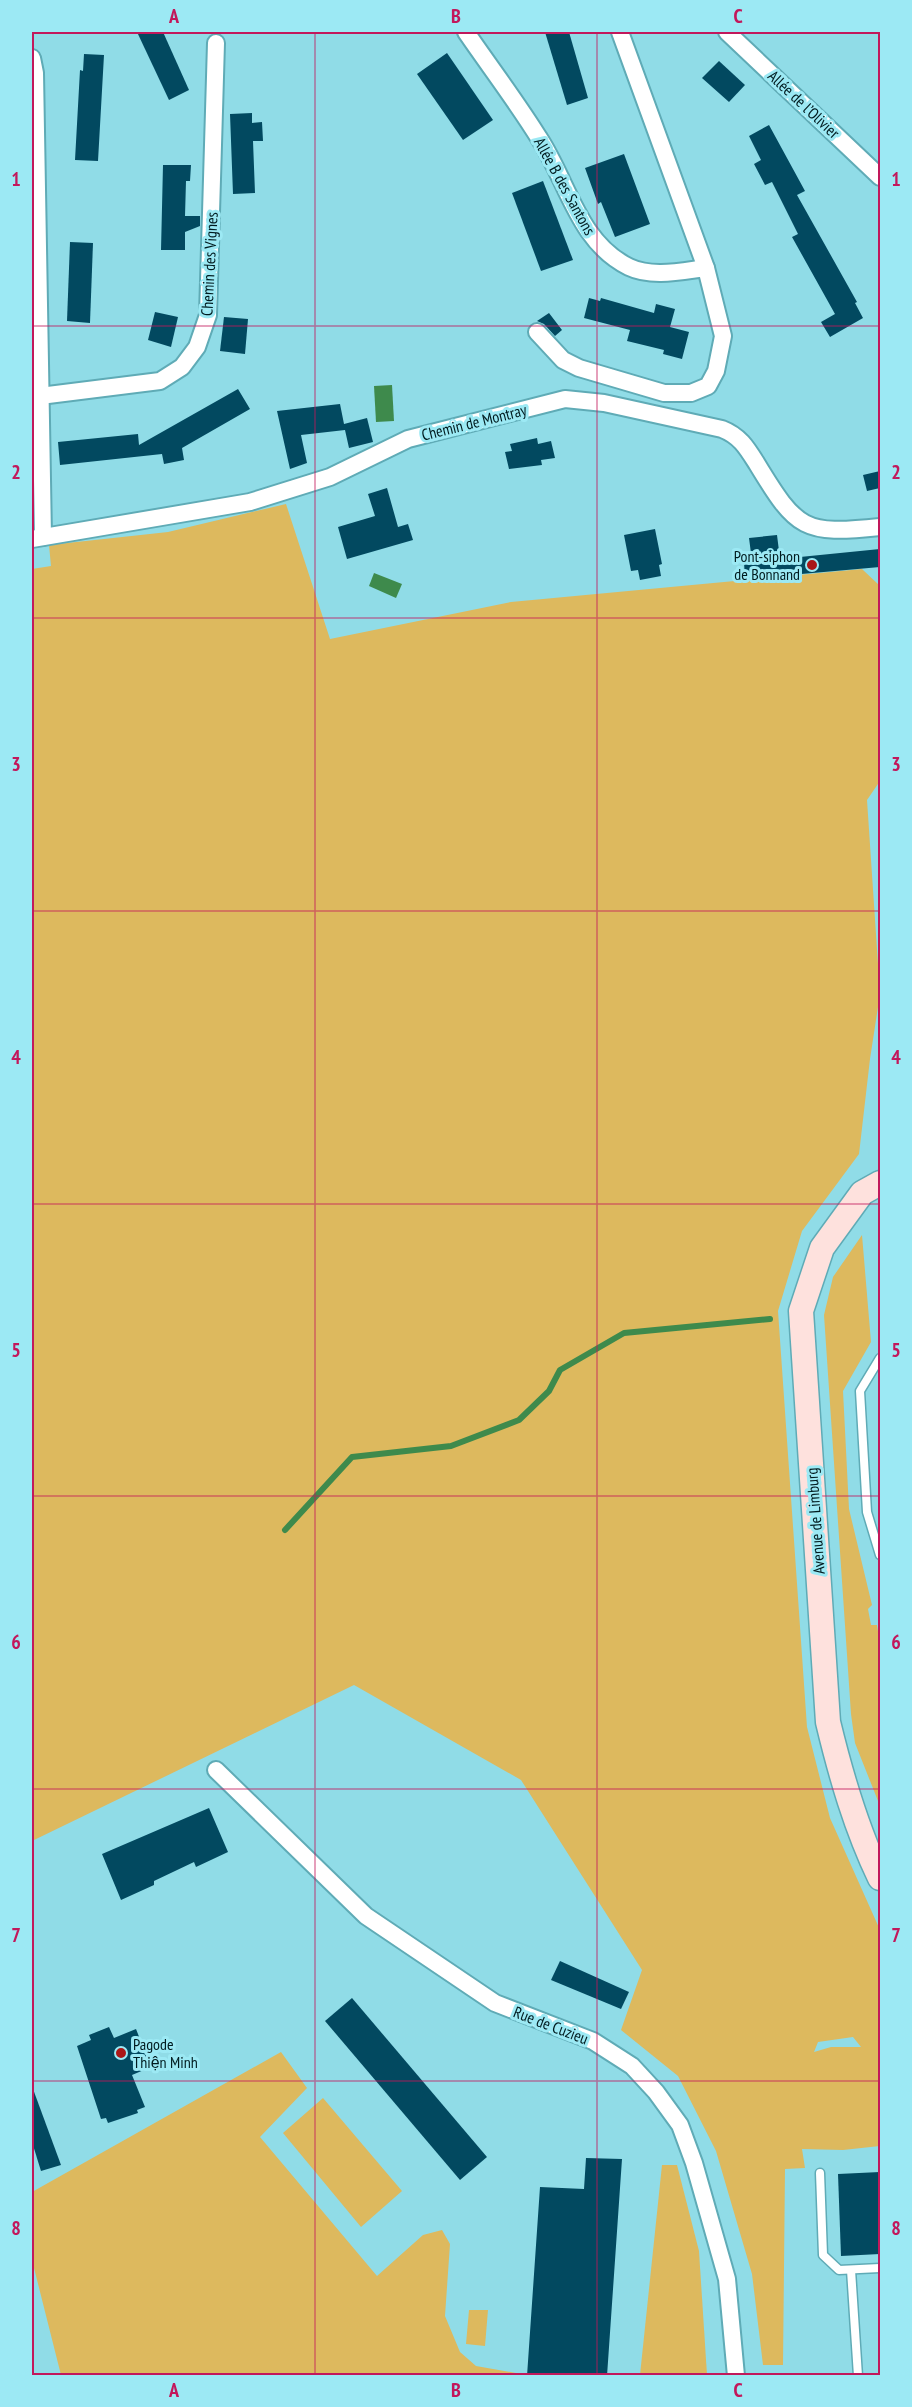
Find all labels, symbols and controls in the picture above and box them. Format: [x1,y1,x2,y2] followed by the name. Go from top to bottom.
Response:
[168,3,180,29] text: A
[451,3,461,29] text: B
[733,3,743,29] text: C
[764,66,845,143] street label: Allée de l’Olivier
[530,134,600,238] street label: Allée B des Santons
[11,166,21,192] text: 1
[891,166,901,192] text: 1
[196,212,222,316] street label: Chemin des Vignes
[419,399,529,445] street label: Chemin de Montray
[11,459,21,485] text: 2
[891,459,901,485] text: 2
[734,546,800,584] place label: Pont-siphon de Bonnand
[805,558,819,572] marker: Pont-siphon de Bonnand
[11,751,21,777] text: 3
[891,751,901,777] text: 3
[11,1044,21,1070] text: 4
[891,1044,901,1070] text: 4
[11,1337,21,1363] text: 5
[891,1337,901,1363] text: 5
[801,1467,829,1575] street label: Avenue de Limburg
[11,1629,21,1655] text: 6
[891,1629,901,1655] text: 6
[11,1922,21,1948] text: 7
[891,1922,901,1948] text: 7
[511,2002,591,2048] street label: Rue de Cuzieu
[133,2034,198,2072] place label: Pagode Thiện Minh
[114,2046,128,2060] marker: Pagode Thiện Minh
[11,2215,21,2241] text: 8
[891,2215,901,2241] text: 8
[168,2377,180,2403] text: A
[451,2377,461,2403] text: B
[733,2377,743,2403] text: C

